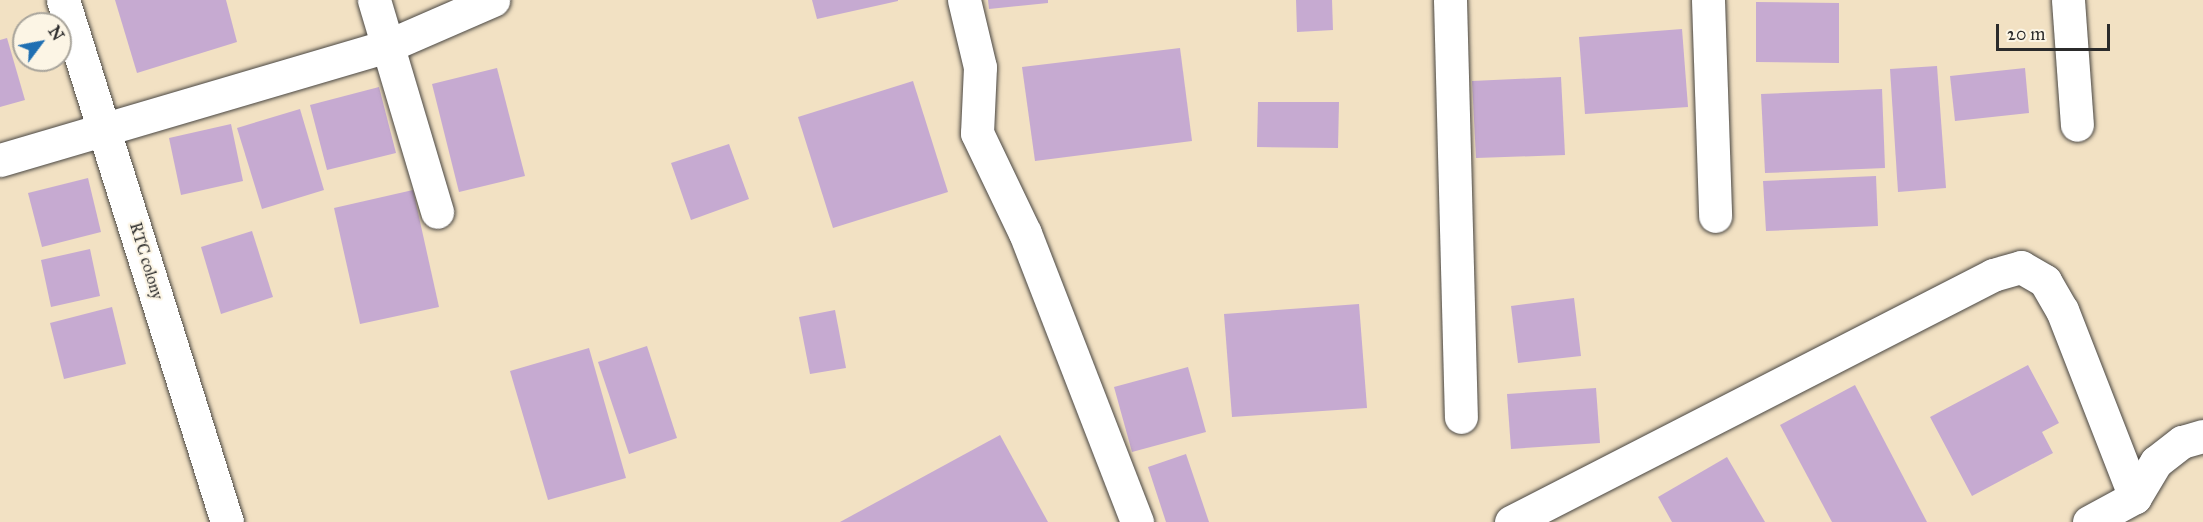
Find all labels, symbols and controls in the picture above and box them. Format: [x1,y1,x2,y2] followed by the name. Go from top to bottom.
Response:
[12,12,72,72] north arrow
[1999,12,2113,50] scale bar
[44,22,68,44] text: N
[2007,23,2045,45] text: 20 m
[125,220,167,302] street label: RTC colony

